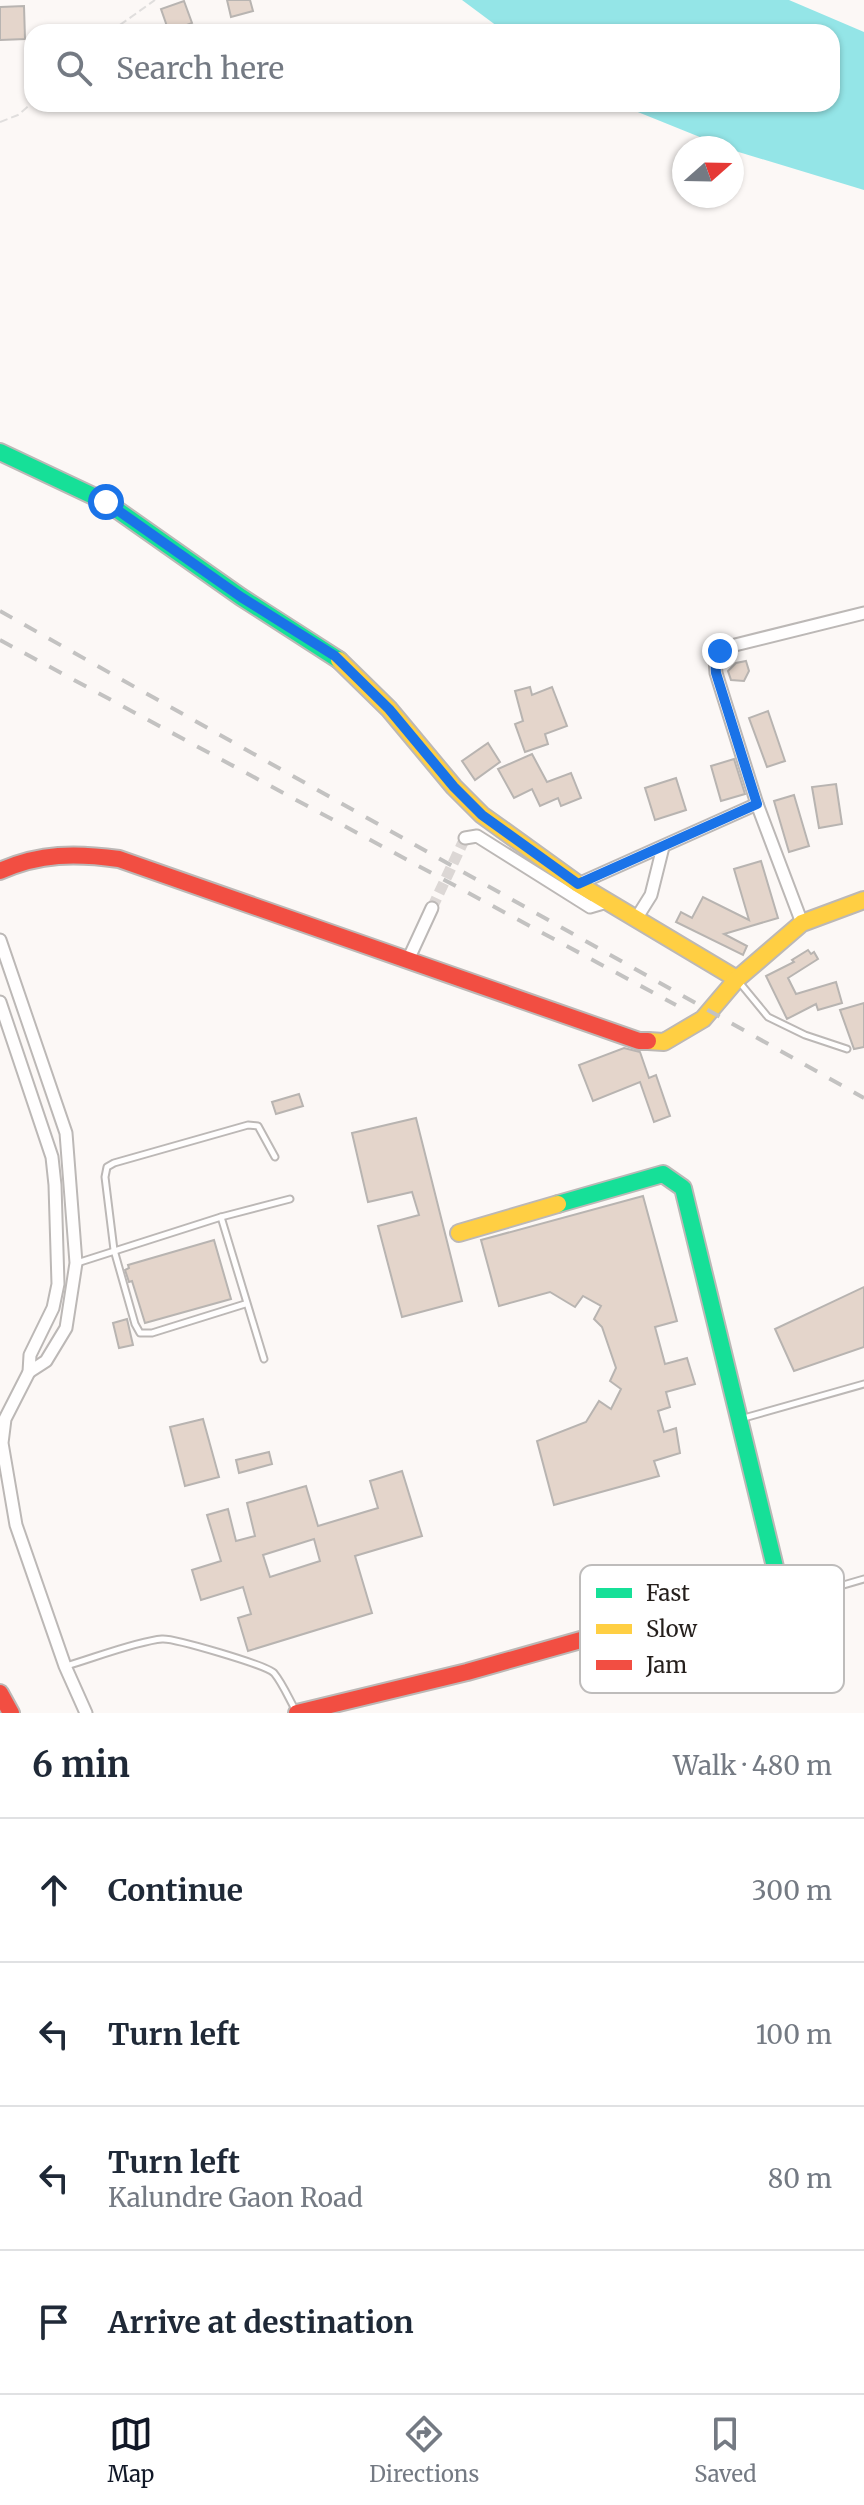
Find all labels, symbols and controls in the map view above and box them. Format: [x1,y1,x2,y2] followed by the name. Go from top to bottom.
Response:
[24,24,840,112] search box
[52,46,96,90] icon: search
[116,49,284,87] text: Search here
[672,136,744,208] north arrow
[88,484,124,520] route start
[702,633,738,669] route end
[580,1565,844,1693] legend
[646,1579,690,1607] text: Fast
[646,1615,697,1643] text: Slow
[645,1651,687,1679] text: Jam
[32,1744,130,1786] text: 6 min
[673,1749,832,1782] text: Walk · 480 m
[32,1868,76,1912] icon: ahead
[108,1871,243,1909] text: Continue
[752,1874,832,1907] text: 300 m
[32,2012,76,2056] icon: left
[108,2015,240,2053] text: Turn left
[756,2018,832,2051] text: 100 m
[108,2143,240,2181] text: Turn left
[32,2156,76,2200] icon: left
[768,2162,832,2195] text: 80 m
[108,2181,363,2214] text: Kalundre Gaon Road
[32,2300,76,2344] icon: arrive
[108,2303,414,2341] text: Arrive at destination
[107,2412,154,2488] tab: Map
[369,2412,479,2488] tab: Directions
[694,2412,757,2488] tab: Saved

